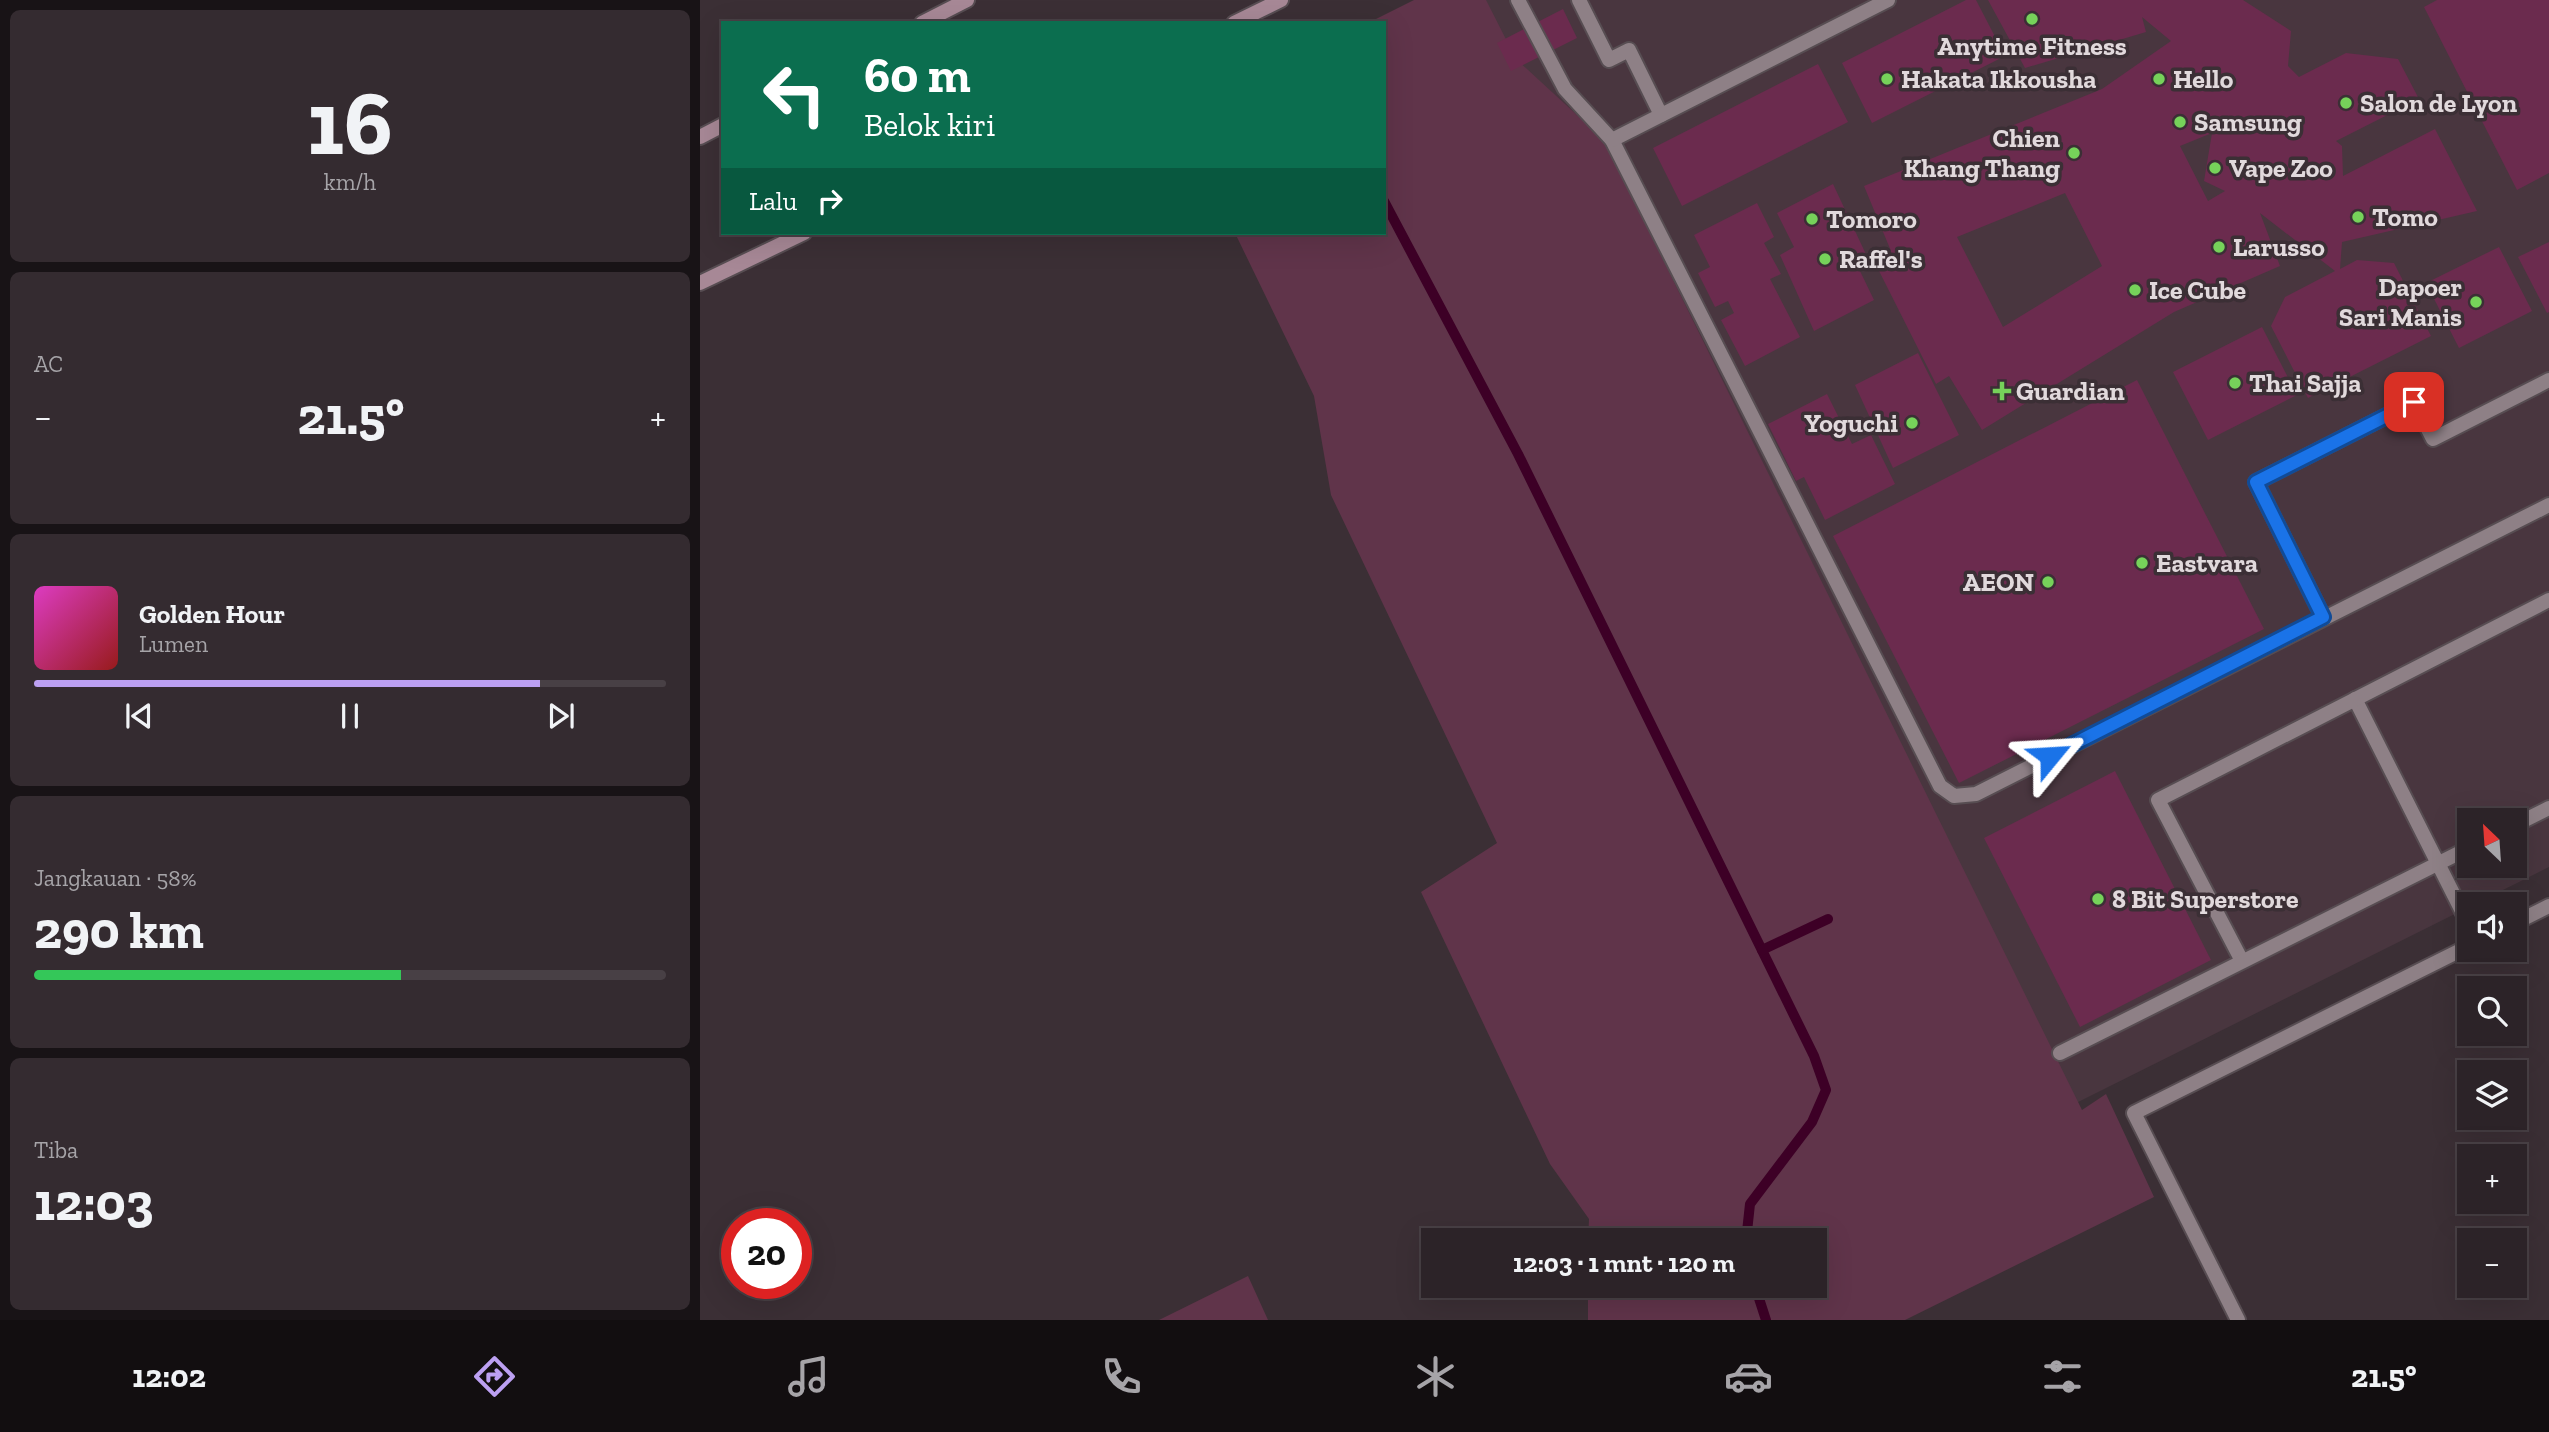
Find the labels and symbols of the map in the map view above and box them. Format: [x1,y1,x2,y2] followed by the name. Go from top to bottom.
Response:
[2024,11,2040,27] marker: Anytime Fitness
[1937,30,2127,62] place label: Anytime Fitness
[1901,63,2096,95] place label: Hakata Ikkousha
[2173,63,2234,95] place label: Hello
[1879,71,1895,87] marker: Hakata Ikkousha
[2151,71,2167,87] marker: Hello
[2360,87,2518,119] place label: Salon de Lyon
[2338,95,2354,111] marker: Salon de Lyon
[2194,106,2302,138] place label: Samsung
[2172,114,2188,130] marker: Samsung
[1904,122,2061,184] place label: Chien Khang Thang
[2066,145,2082,161] marker: Chien Khang Thang
[2229,152,2333,184] place label: Vape Zoo
[2207,160,2223,176] marker: Vape Zoo
[2372,201,2438,233] place label: Tomo
[1826,203,1917,235] place label: Tomoro
[2350,209,2366,225] marker: Tomo
[1804,211,1820,227] marker: Tomoro
[2233,231,2325,263] place label: Larusso
[2211,239,2227,255] marker: Larusso
[1839,243,1923,275] place label: Raffel's
[1817,251,1833,267] marker: Raffel's
[2339,271,2462,333] place label: Dapoer Sari Manis
[2149,274,2247,306] place label: Ice Cube
[2127,282,2143,298] marker: Ice Cube
[2468,294,2484,310] marker: Dapoer Sari Manis
[2249,367,2361,399] place label: Thai Sajja
[2384,372,2444,432] pin
[2016,375,2125,407] place label: Guardian
[2227,375,2243,391] marker: Thai Sajja
[1994,383,2010,399] marker: Guardian
[1804,407,1898,439] place label: Yoguchi
[1904,415,1920,431] marker: Yoguchi
[2156,547,2258,579] place label: Eastvara
[2134,555,2150,571] marker: Eastvara
[1963,566,2034,598] place label: AEON
[2040,574,2056,590] marker: AEON
[2013,719,2087,793] position arrow
[2457,808,2527,878] north arrow
[2112,883,2299,915] place label: 8 Bit Superstore
[2090,891,2106,907] marker: 8 Bit Superstore
[721,1208,812,1299] speed limit sign: 20

